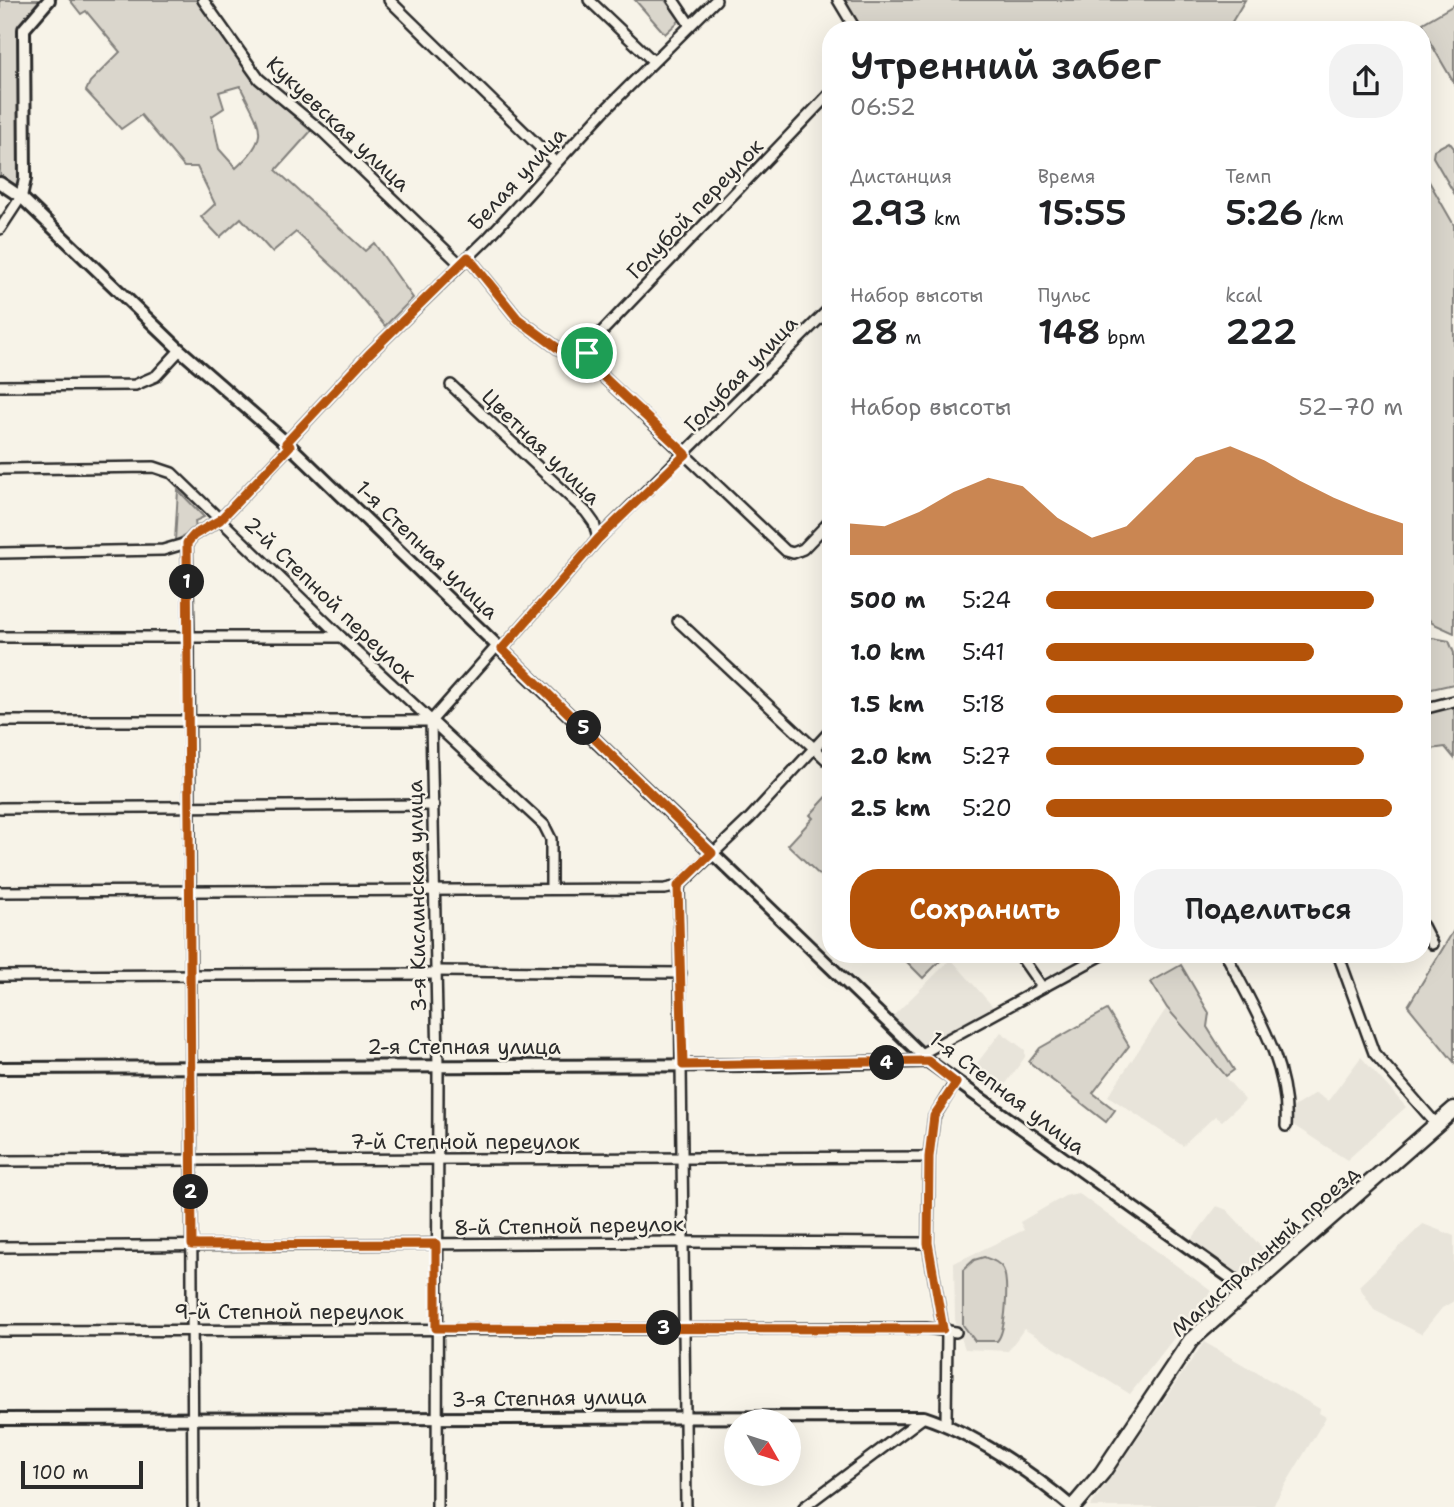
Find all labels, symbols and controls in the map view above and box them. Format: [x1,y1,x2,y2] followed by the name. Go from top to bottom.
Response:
[850,40,1161,91] text: Утренний забег
[1329,44,1403,118] button: share
[260,50,416,198] street label: Кукуевская улица
[850,92,916,122] text: 06:52
[462,121,572,237] street label: Белая улица
[621,133,769,285] street label: Голубой переулок
[850,164,952,189] text: Дистанция
[1038,164,1096,189] text: Время
[1225,164,1271,189] text: Темп
[850,189,927,236] text: 2.93
[1038,189,1127,236] text: 15:55
[1225,189,1304,236] text: 5:26
[927,206,961,231] text: km
[1304,206,1344,231] text: /km
[850,283,983,308] text: Набор высоты
[1038,283,1091,308] text: Пульс
[1225,283,1262,308] text: kcal
[850,308,898,355] text: 28
[1038,308,1101,355] text: 148
[1225,308,1297,355] text: 222
[678,310,804,438] street label: Голубая улица
[557,323,617,383] pin
[898,325,921,350] text: m
[1101,325,1145,350] text: bpm
[568,334,606,372] icon: arrive
[475,383,607,511] street label: Цветная улица
[850,392,1011,422] text: Набор высоты
[1299,392,1403,422] text: 52–70 m
[349,474,505,626] street label: 1-я Степная улица
[238,510,422,690] street label: 2-й Степной переулок
[170,564,204,600] pin: 1
[182,569,191,594] text: 1
[850,585,925,615] text: 500 m
[962,585,1011,615] text: 5:24
[850,637,925,667] text: 1.0 km
[962,637,1005,667] text: 5:41
[850,689,924,719] text: 1.5 km
[962,689,1005,719] text: 5:18
[566,710,602,746] pin: 5
[578,715,589,740] text: 5
[850,741,932,771] text: 2.0 km
[962,741,1011,771] text: 5:27
[401,780,433,1012] street label: 3-я Кислинская улица
[850,793,931,823] text: 2.5 km
[962,793,1012,823] text: 5:20
[850,869,1120,949] button: Сохранить
[1134,869,1403,949] button: Поделиться
[923,1025,1091,1161] street label: 1-я Степная улица
[367,1033,561,1061] street label: 2-я Степная улица
[870,1046,904,1080] pin: 4
[880,1050,893,1075] text: 4
[350,1128,580,1156] street label: 7-й Степной переулок
[1165,1159,1365,1343] street label: Магистральный проезд
[174,1174,208,1210] pin: 2
[184,1179,197,1204] text: 2
[454,1210,684,1242] street label: 8-й Степной переулок
[174,1298,404,1326] street label: 9-й Степной переулок
[646,1310,682,1346] pin: 3
[657,1315,670,1340] text: 3
[451,1382,647,1414] street label: 3-я Степная улица
[724,1409,802,1486] north arrow
[724,1409,801,1486] map controls
[21,1458,144,1490] scale bar
[32,1460,89,1485] text: 100 m

